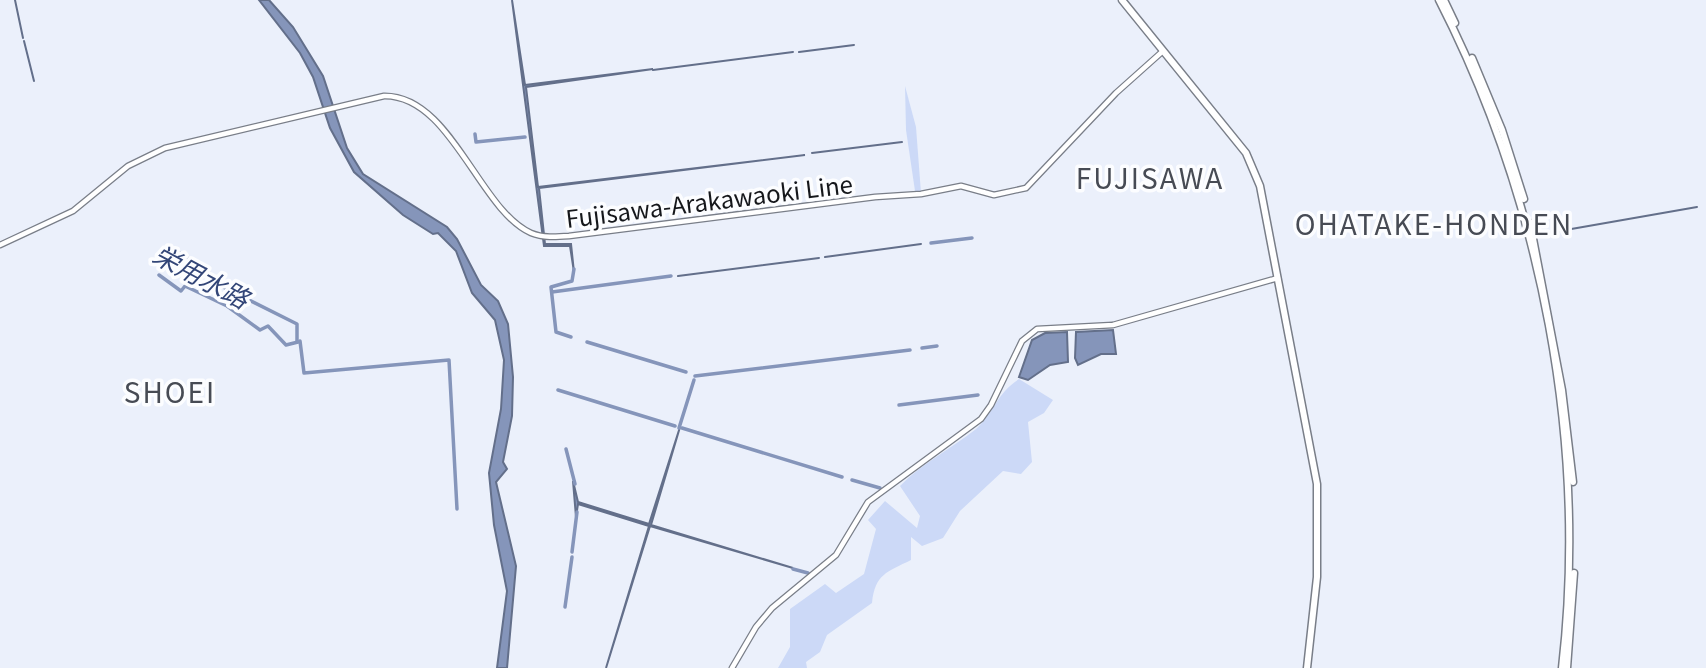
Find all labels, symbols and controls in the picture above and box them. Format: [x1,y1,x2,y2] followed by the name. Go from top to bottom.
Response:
[1076,157,1224,197] district label: FUJISAWA
[563,165,855,235] street label: Fujisawa-Arakawaoki Line
[1295,203,1573,243] district label: OHATAKE-HONDEN
[147,234,258,317] water label: 栄用水路
[124,371,216,411] district label: SHOEI

